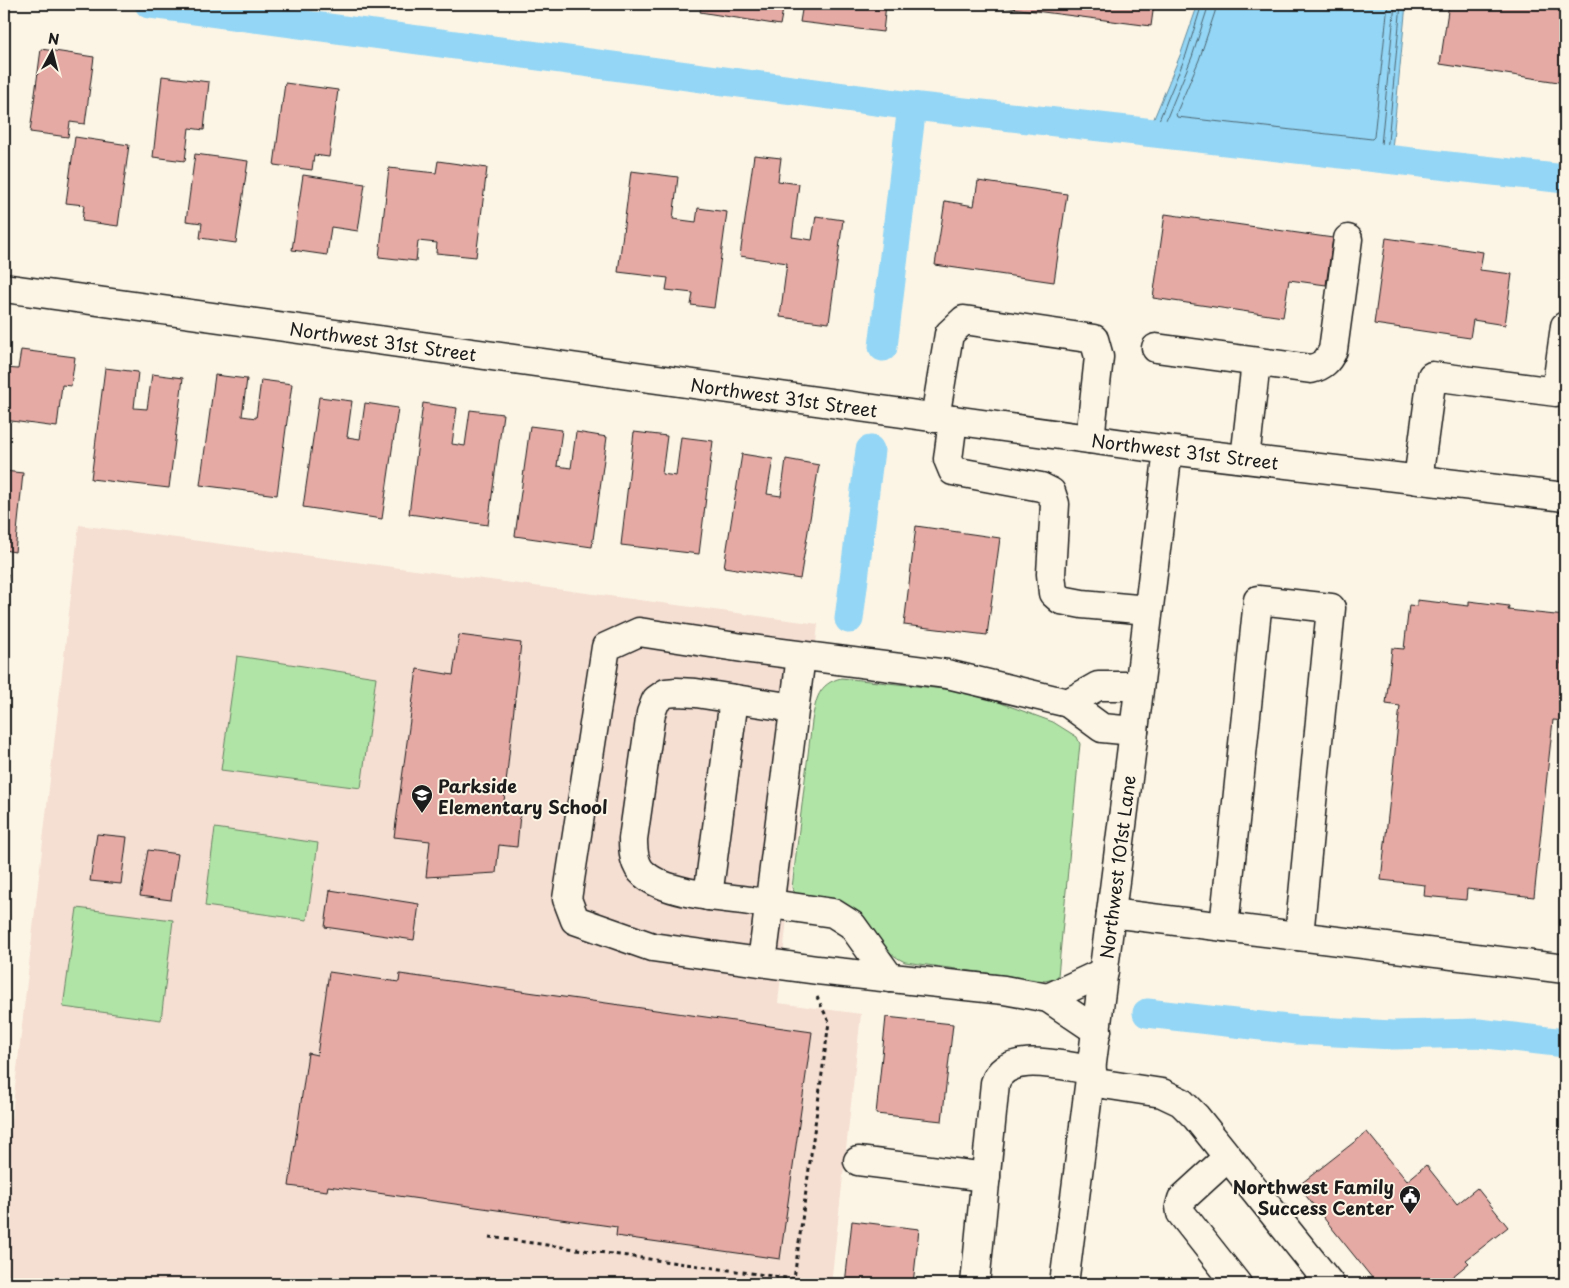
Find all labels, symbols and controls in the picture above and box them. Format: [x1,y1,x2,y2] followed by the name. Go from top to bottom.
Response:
[28,28,78,78] north arrow
[47,28,60,50] text: N
[288,315,478,368] street label: Northwest 31st Street
[689,371,879,424] street label: Northwest 31st Street
[1090,426,1280,476] street label: Northwest 31st Street
[438,772,608,820] place label: Parkside Elementary School
[1092,774,1142,960] street label: Northwest 101st Lane
[410,783,434,814] school or university icon: Parkside Elementary School
[1233,1173,1395,1221] place label: Northwest Family Success Center
[1398,1184,1422,1215] public building icon: Northwest Family Success Center

